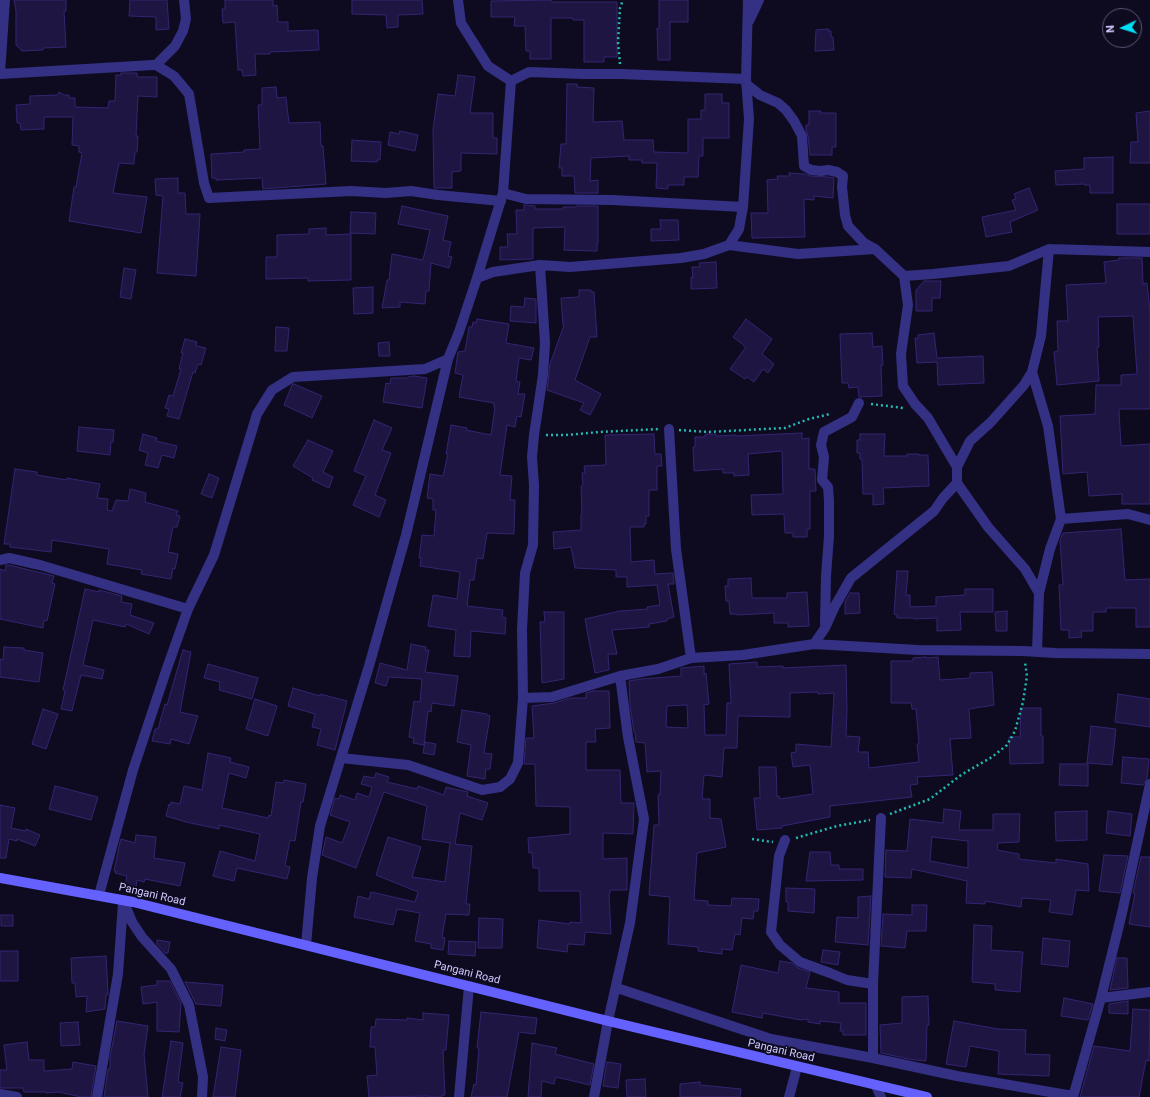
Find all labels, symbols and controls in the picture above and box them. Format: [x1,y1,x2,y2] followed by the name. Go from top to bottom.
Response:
[1102,8,1142,48] north arrow
[1104,24,1117,33] text: N
[117,881,187,909] street label: Pangani Road
[433,958,501,988] street label: Pangani Road
[746,1037,816,1065] street label: Pangani Road

